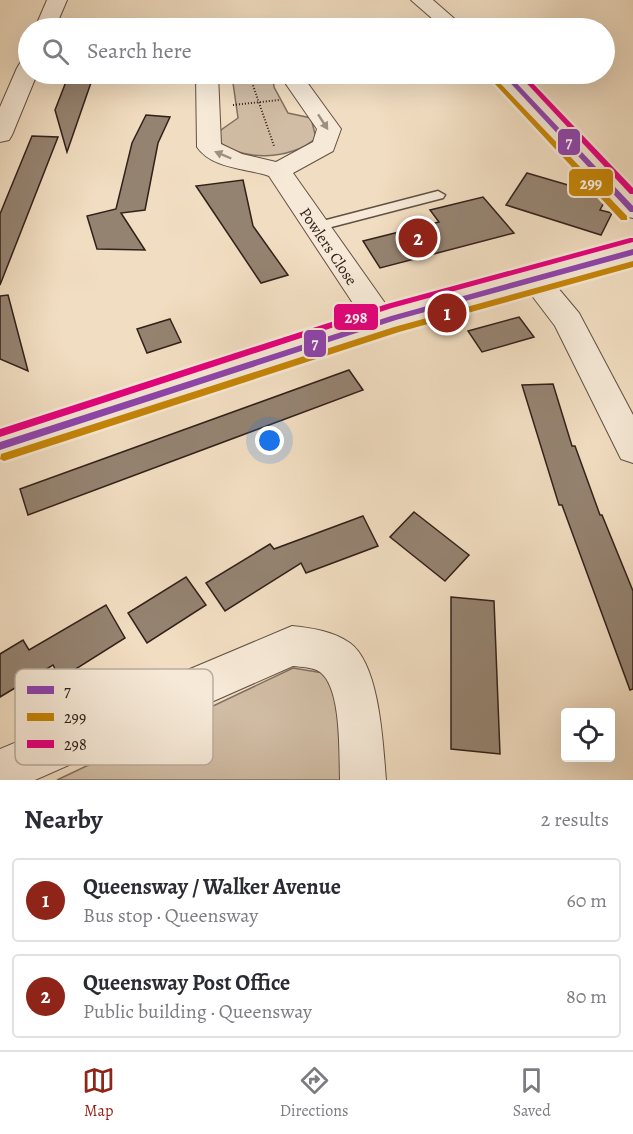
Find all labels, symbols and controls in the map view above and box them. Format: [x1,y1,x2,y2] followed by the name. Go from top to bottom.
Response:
[18,18,615,84] search box
[39,35,72,68] icon: search
[87,36,192,66] text: Search here
[318,113,329,130] one-way arrow
[557,128,581,156] line badge: 7
[566,132,573,154] text: 7
[214,150,232,160] one-way arrow
[568,168,614,197] line badge: 299
[580,173,602,195] text: 299
[294,203,362,290] street label: Powlers Close
[398,216,438,260] pin: 2
[428,290,466,336] pin: 1
[333,303,379,331] line badge: 298
[345,307,368,329] text: 298
[303,329,327,358] line badge: 7
[312,333,319,355] text: 7
[255,426,284,455] your location
[15,669,213,765] legend
[64,680,71,702] text: 7
[64,707,86,729] text: 299
[561,708,615,762] map controls
[561,708,615,762] button: locate
[64,734,87,756] text: 298
[24,802,103,837] text: Nearby
[541,806,609,833] text: 2 results
[83,872,341,902] text: Queensway / Walker Avenue
[42,887,49,914] text: 1
[567,887,607,914] text: 60 m
[83,902,258,929] text: Bus stop · Queensway
[83,968,290,998] text: Queensway Post Office
[41,983,50,1010] text: 2
[566,983,607,1010] text: 80 m
[83,998,312,1025] text: Public building · Queensway
[82,1064,115,1122] tab: Map
[280,1064,348,1122] tab: Directions
[513,1064,551,1122] tab: Saved

